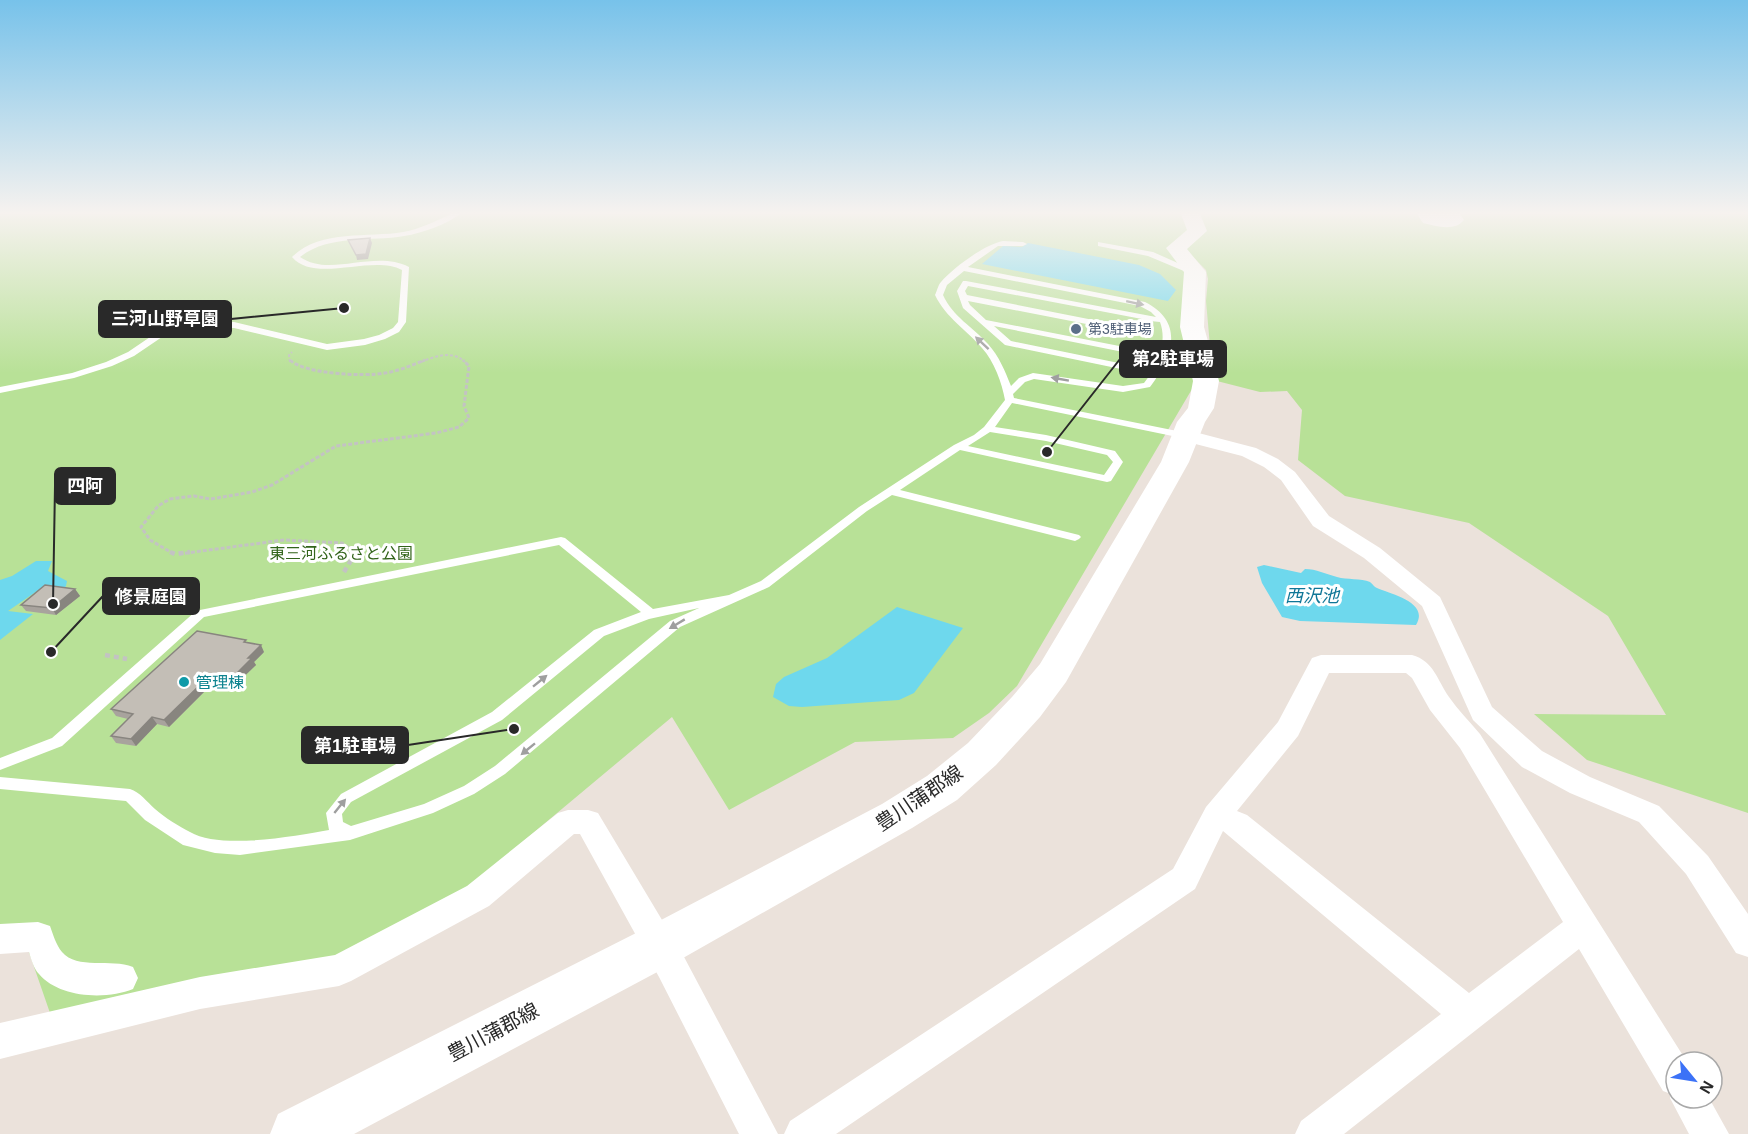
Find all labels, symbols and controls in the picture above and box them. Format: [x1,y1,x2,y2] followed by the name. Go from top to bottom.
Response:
[1126,299,1145,308] one-way arrow
[99,301,231,337] callout: 三河山野草園
[111,309,219,329] text: 三河山野草園
[1088,321,1152,337] place label: 第3駐車場
[1069,322,1083,336] marker: 第3駐車場
[974,336,989,350] one-way arrow
[1120,341,1226,377] callout: 第2駐車場
[1132,349,1214,369] text: 第2駐車場
[1050,374,1069,383] one-way arrow
[55,468,115,504] callout: 四阿
[67,476,103,496] text: 四阿
[269,545,413,562] park label: 東三河ふるさと公園
[103,578,199,614] callout: 修景庭園
[1285,586,1341,606] water label: 西沢池
[114,587,187,607] text: 修景庭園
[669,619,685,630] one-way arrow
[196,674,244,691] place label: 管理棟
[532,674,548,687] one-way arrow
[177,675,191,689] marker: 管理棟
[302,727,408,763] callout: 第1駐車場
[314,736,396,756] text: 第1駐車場
[520,742,535,754] one-way arrow
[871,761,967,835] street label: 豊川蒲郡線
[334,798,347,814] one-way arrow
[444,999,542,1065] street label: 豊川蒲郡線
[1664,1050,1724,1110] north arrow
[1696,1078,1717,1097] text: N

